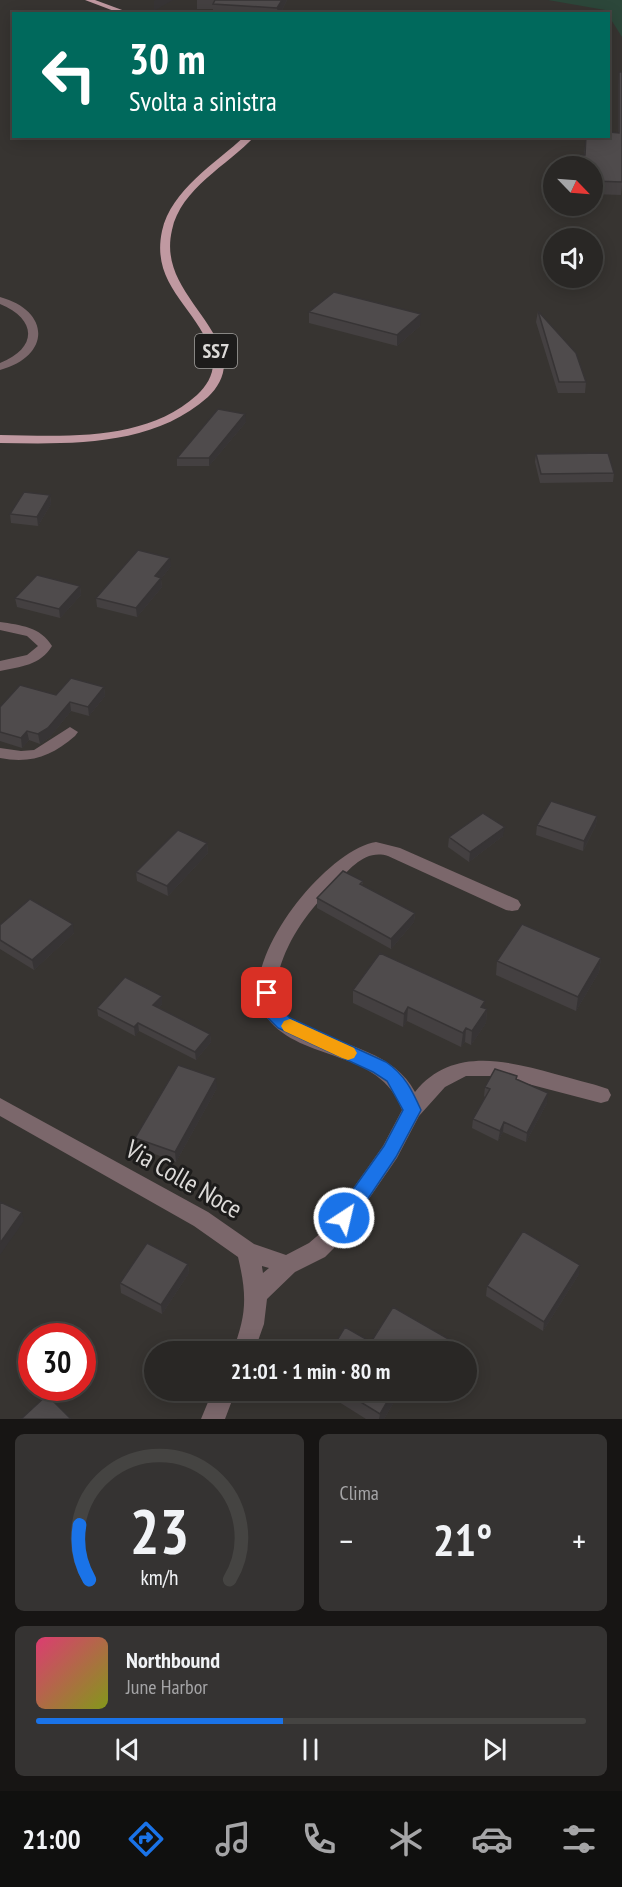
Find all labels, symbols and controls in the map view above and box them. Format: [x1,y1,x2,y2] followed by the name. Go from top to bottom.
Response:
[129,31,206,86] text: 30 m
[30,36,108,114] icon: left
[129,84,277,118] text: Svolta a sinistra
[543,156,603,216] north arrow
[543,156,603,288] map controls
[543,228,603,288] button: sound
[195,334,237,368] road number: SS7
[241,967,292,1018] pin
[250,976,283,1009] icon: arrive
[119,1131,248,1225] street label: Via Colle Noce
[312,1186,376,1250] position arrow
[18,1323,96,1401] speed limit sign: 30
[231,1357,390,1385] text: 21:01 · 1 min · 80 m
[340,1480,379,1506] text: Clima
[129,1490,189,1571] text: 23
[433,1510,492,1568] text: 21°
[340,1519,353,1562] text: −
[572,1519,586,1562] text: +
[140,1563,178,1591] text: km/h
[126,1646,220,1674] text: Northbound
[126,1674,208,1700] text: June Harbor
[111,1733,144,1766] icon: previous
[294,1733,327,1766] icon: pause
[478,1733,511,1766] icon: next
[125,1818,167,1860] icon: directions
[212,1818,254,1860] icon: music
[298,1818,340,1860] icon: phone
[385,1818,427,1860] icon: climate
[471,1818,513,1860] icon: car
[558,1818,600,1860] icon: filters
[22,1822,81,1856] text: 21:00

